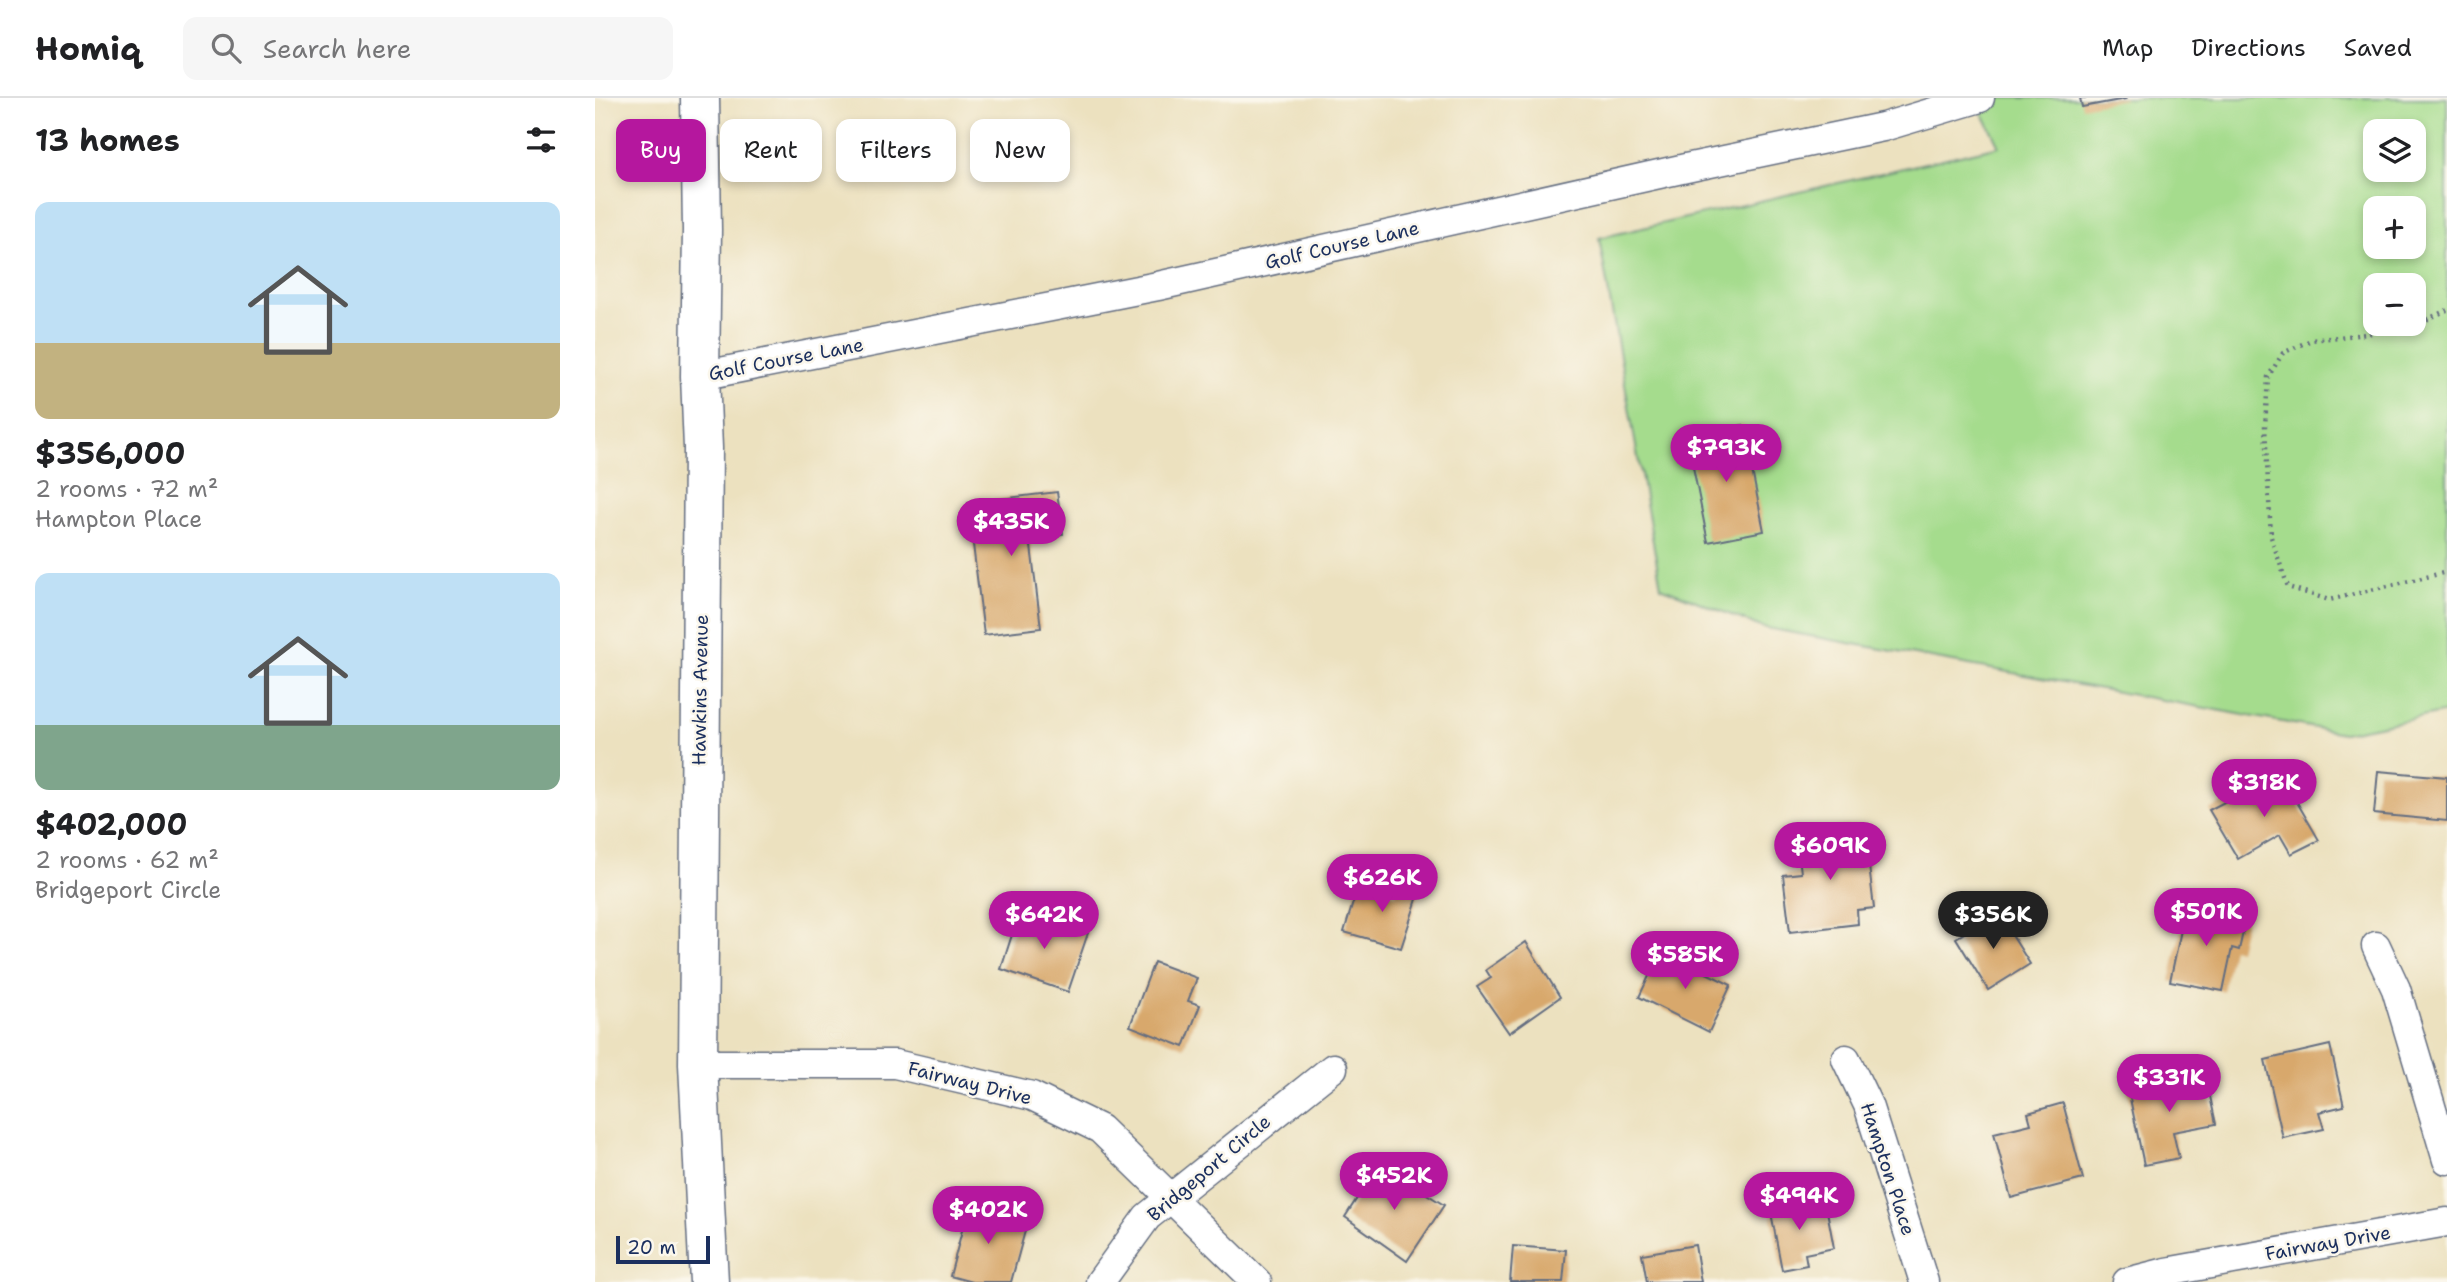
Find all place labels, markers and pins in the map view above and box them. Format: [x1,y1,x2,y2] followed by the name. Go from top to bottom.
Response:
[1677,424,1775,484] pin: $793K
[962,498,1060,558] pin: $435K
[2215,760,2313,819] pin: $318K
[1781,822,1879,882] pin: $609K
[1333,854,1431,914] pin: $626K
[2157,888,2255,948] pin: $501K
[995,892,1093,951] pin: $642K
[1944,892,2042,951] pin: $356K
[1636,932,1734,991] pin: $585K
[2120,1054,2218,1114] pin: $331K
[1345,1152,1443,1212] pin: $452K
[1750,1172,1848,1232] pin: $494K
[939,1186,1037,1246] pin: $402K

